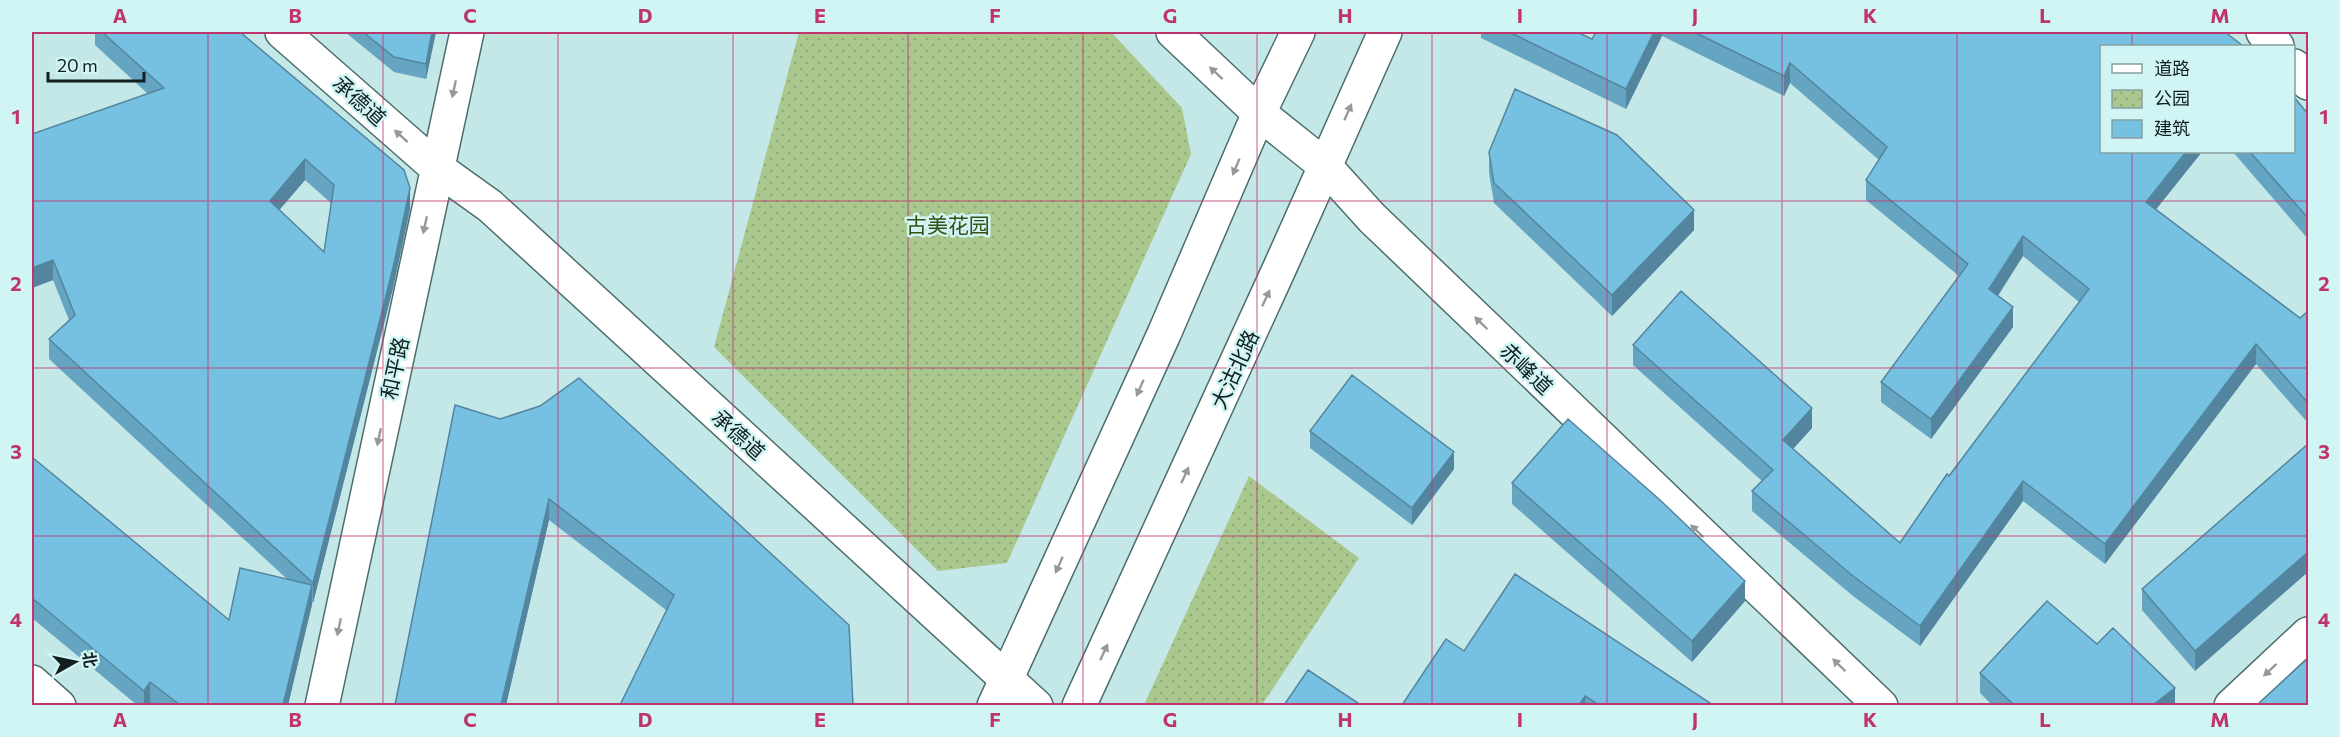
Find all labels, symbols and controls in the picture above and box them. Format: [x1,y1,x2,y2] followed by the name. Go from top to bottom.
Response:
[113,3,127,27] text: A
[288,3,302,27] text: B
[463,3,477,27] text: C
[638,3,652,27] text: D
[814,3,826,27] text: E
[989,3,1001,27] text: F
[1163,3,1177,27] text: G
[1338,3,1353,27] text: H
[1517,3,1523,27] text: I
[1692,3,1698,27] text: J
[1863,3,1877,27] text: K
[2039,3,2051,27] text: L
[2210,3,2230,27] text: M
[48,45,144,83] scale bar
[2100,45,2295,153] legend
[57,54,98,76] text: 20 m
[2154,57,2190,79] text: 道路
[1209,67,1224,80] one-way arrow
[328,70,392,130] street label: 承德道
[449,79,459,98] one-way arrow
[2154,87,2190,109] text: 公园
[1343,102,1353,120] one-way arrow
[11,104,21,128] text: 1
[2319,104,2329,128] text: 1
[2154,117,2190,139] text: 建筑
[394,130,409,143] one-way arrow
[1231,158,1241,176] one-way arrow
[906,212,990,237] park label: 古美花园
[419,216,429,235] one-way arrow
[10,271,22,295] text: 2
[2318,271,2330,295] text: 2
[1262,289,1271,306] one-way arrow
[1473,316,1488,330] one-way arrow
[1205,326,1263,412] street label: 大沽北路
[375,335,413,401] street label: 和平路
[1496,337,1558,399] street label: 赤峰道
[1135,379,1144,396] one-way arrow
[707,404,771,464] street label: 承德道
[374,427,384,446] one-way arrow
[10,439,22,463] text: 3
[2318,439,2330,463] text: 3
[1180,466,1190,484] one-way arrow
[1691,524,1705,538] one-way arrow
[1054,557,1063,574] one-way arrow
[10,607,22,631] text: 4
[2318,607,2330,631] text: 4
[333,618,343,637] one-way arrow
[45,632,105,692] north arrow
[1099,644,1108,661] one-way arrow
[80,650,101,669] text: 北
[1831,658,1846,672] one-way arrow
[2263,663,2278,676] one-way arrow
[113,707,127,731] text: A
[288,707,302,731] text: B
[463,707,477,731] text: C
[638,707,652,731] text: D
[814,707,826,731] text: E
[989,707,1001,731] text: F
[1163,707,1177,731] text: G
[1338,707,1353,731] text: H
[1517,707,1523,731] text: I
[1692,707,1698,731] text: J
[1863,707,1877,731] text: K
[2039,707,2051,731] text: L
[2210,707,2230,731] text: M

